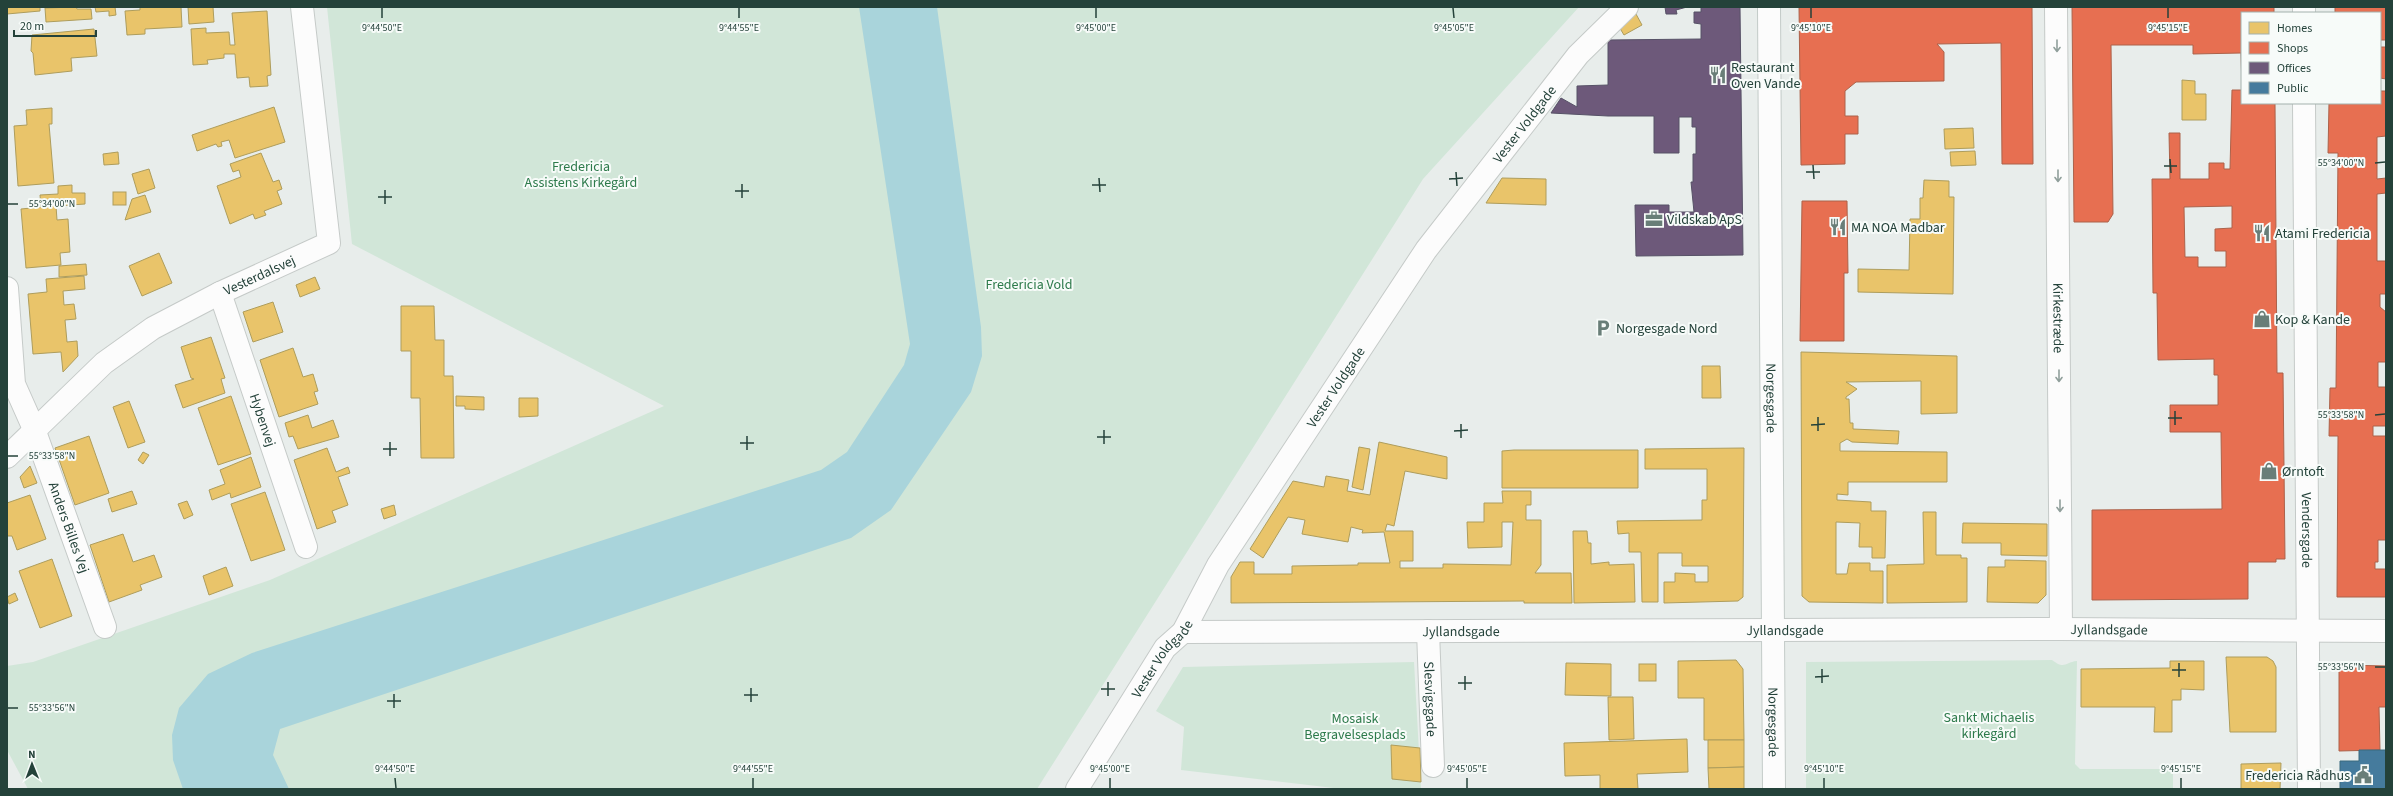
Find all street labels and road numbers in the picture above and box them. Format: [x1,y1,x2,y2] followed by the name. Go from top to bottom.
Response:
[1488,82,1562,168] street label: Vester Voldgade
[220,251,299,301] street label: Vesterdalsvej
[2047,283,2068,353] street label: Kirkestræde
[1302,343,1370,432] street label: Vester Voldgade
[1760,363,1781,433] street label: Norgesgade
[244,391,280,449] street label: Hybenvej
[43,479,94,576] street label: Anders Billes Vej
[2296,492,2316,568] street label: Vendersgade
[1127,617,1199,702] street label: Vester Voldgade
[2070,620,2148,641] street label: Jyllandsgade
[1746,621,1824,641] street label: Jyllandsgade
[1422,622,1500,642] street label: Jyllandsgade
[1418,661,1441,737] street label: Slesvigsgade
[1762,687,1783,757] street label: Norgesgade

